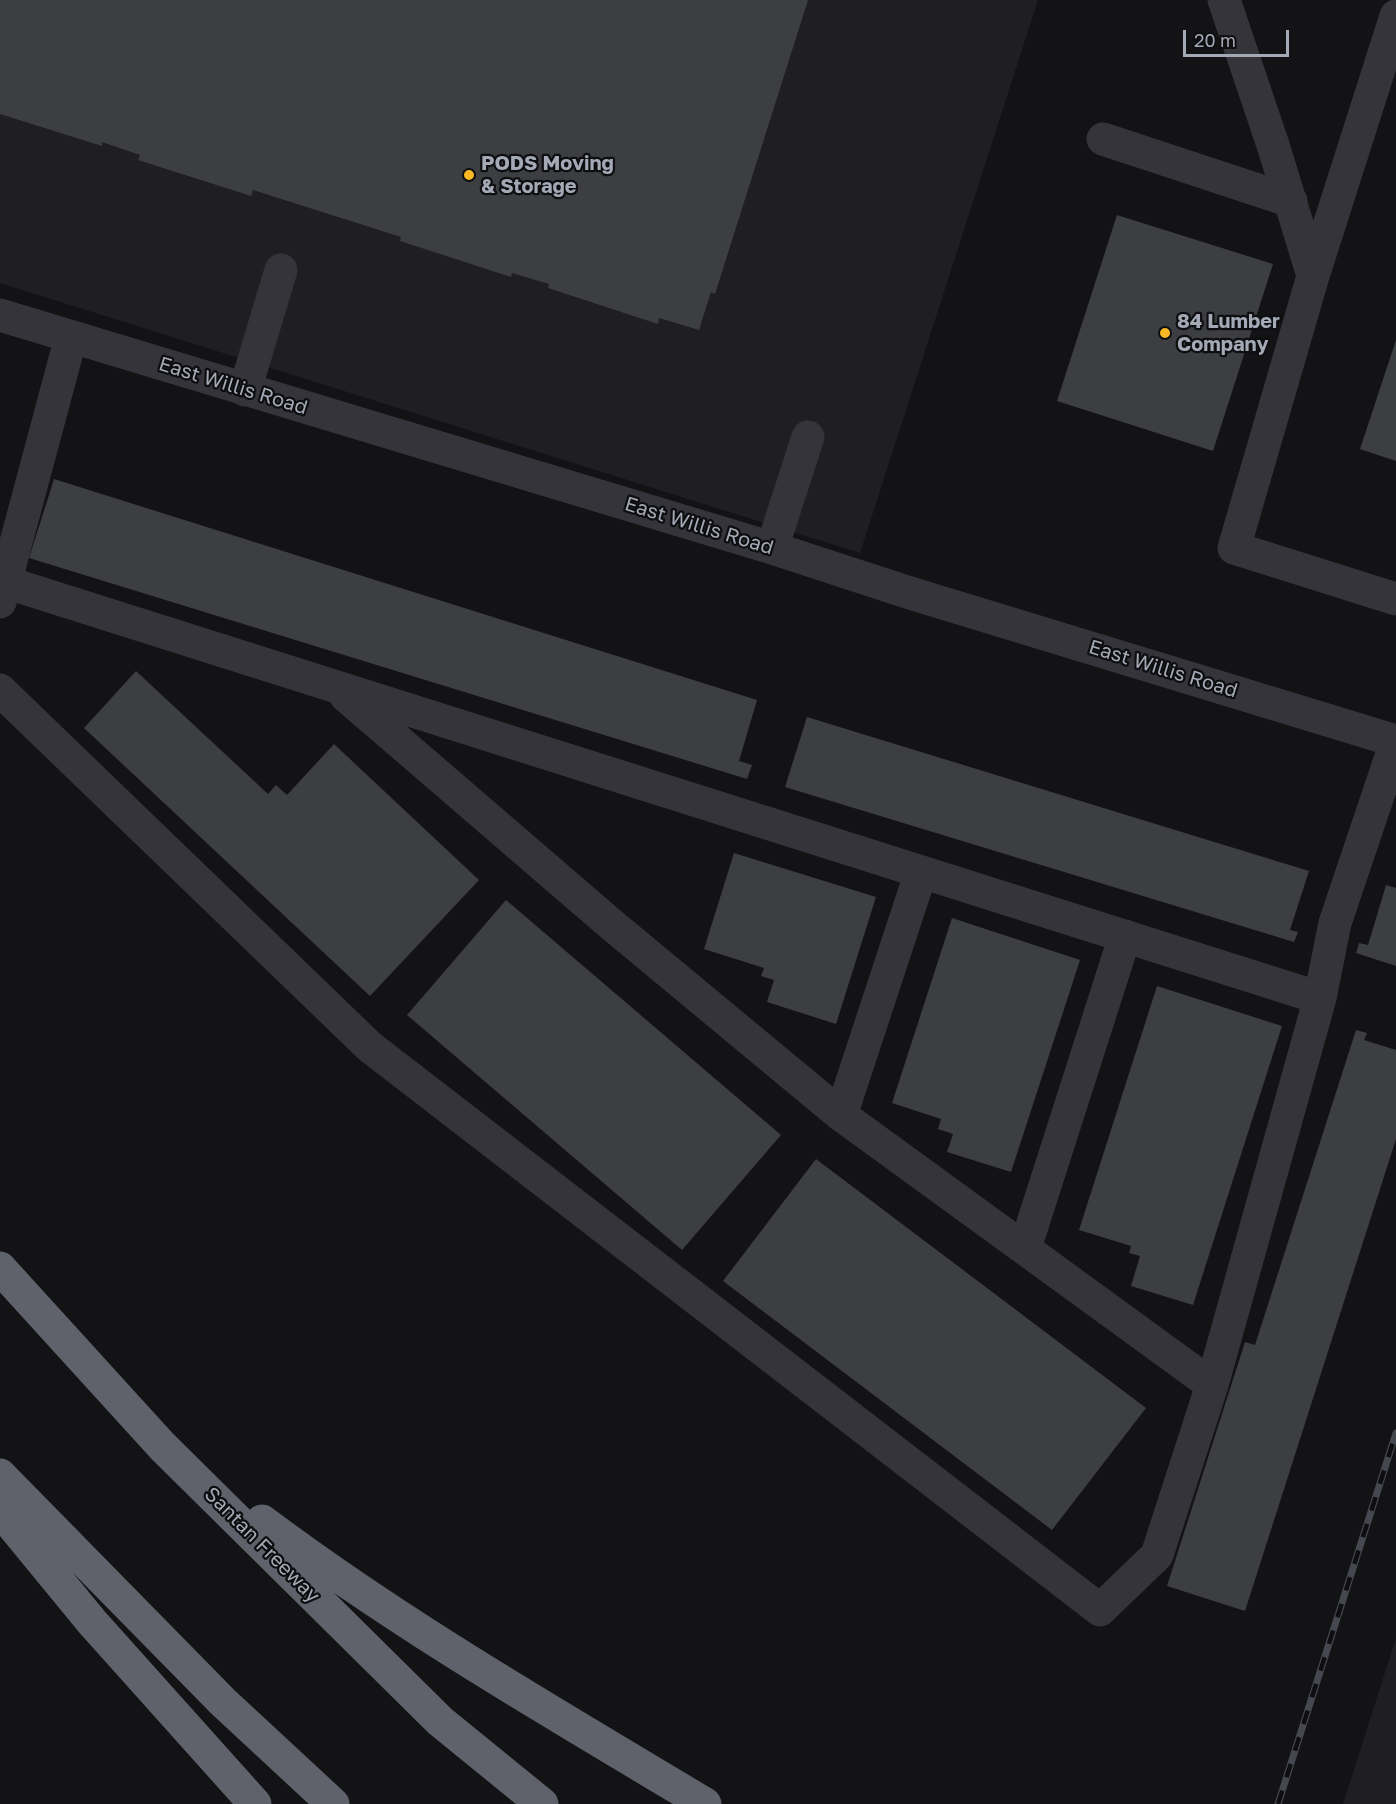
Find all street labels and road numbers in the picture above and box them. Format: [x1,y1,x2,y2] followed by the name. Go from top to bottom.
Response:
[156,352,310,420] street label: East Willis Road
[622,492,776,560] street label: East Willis Road
[1086,635,1240,703] street label: East Willis Road
[199,1482,325,1608] street label: Santan Freeway

